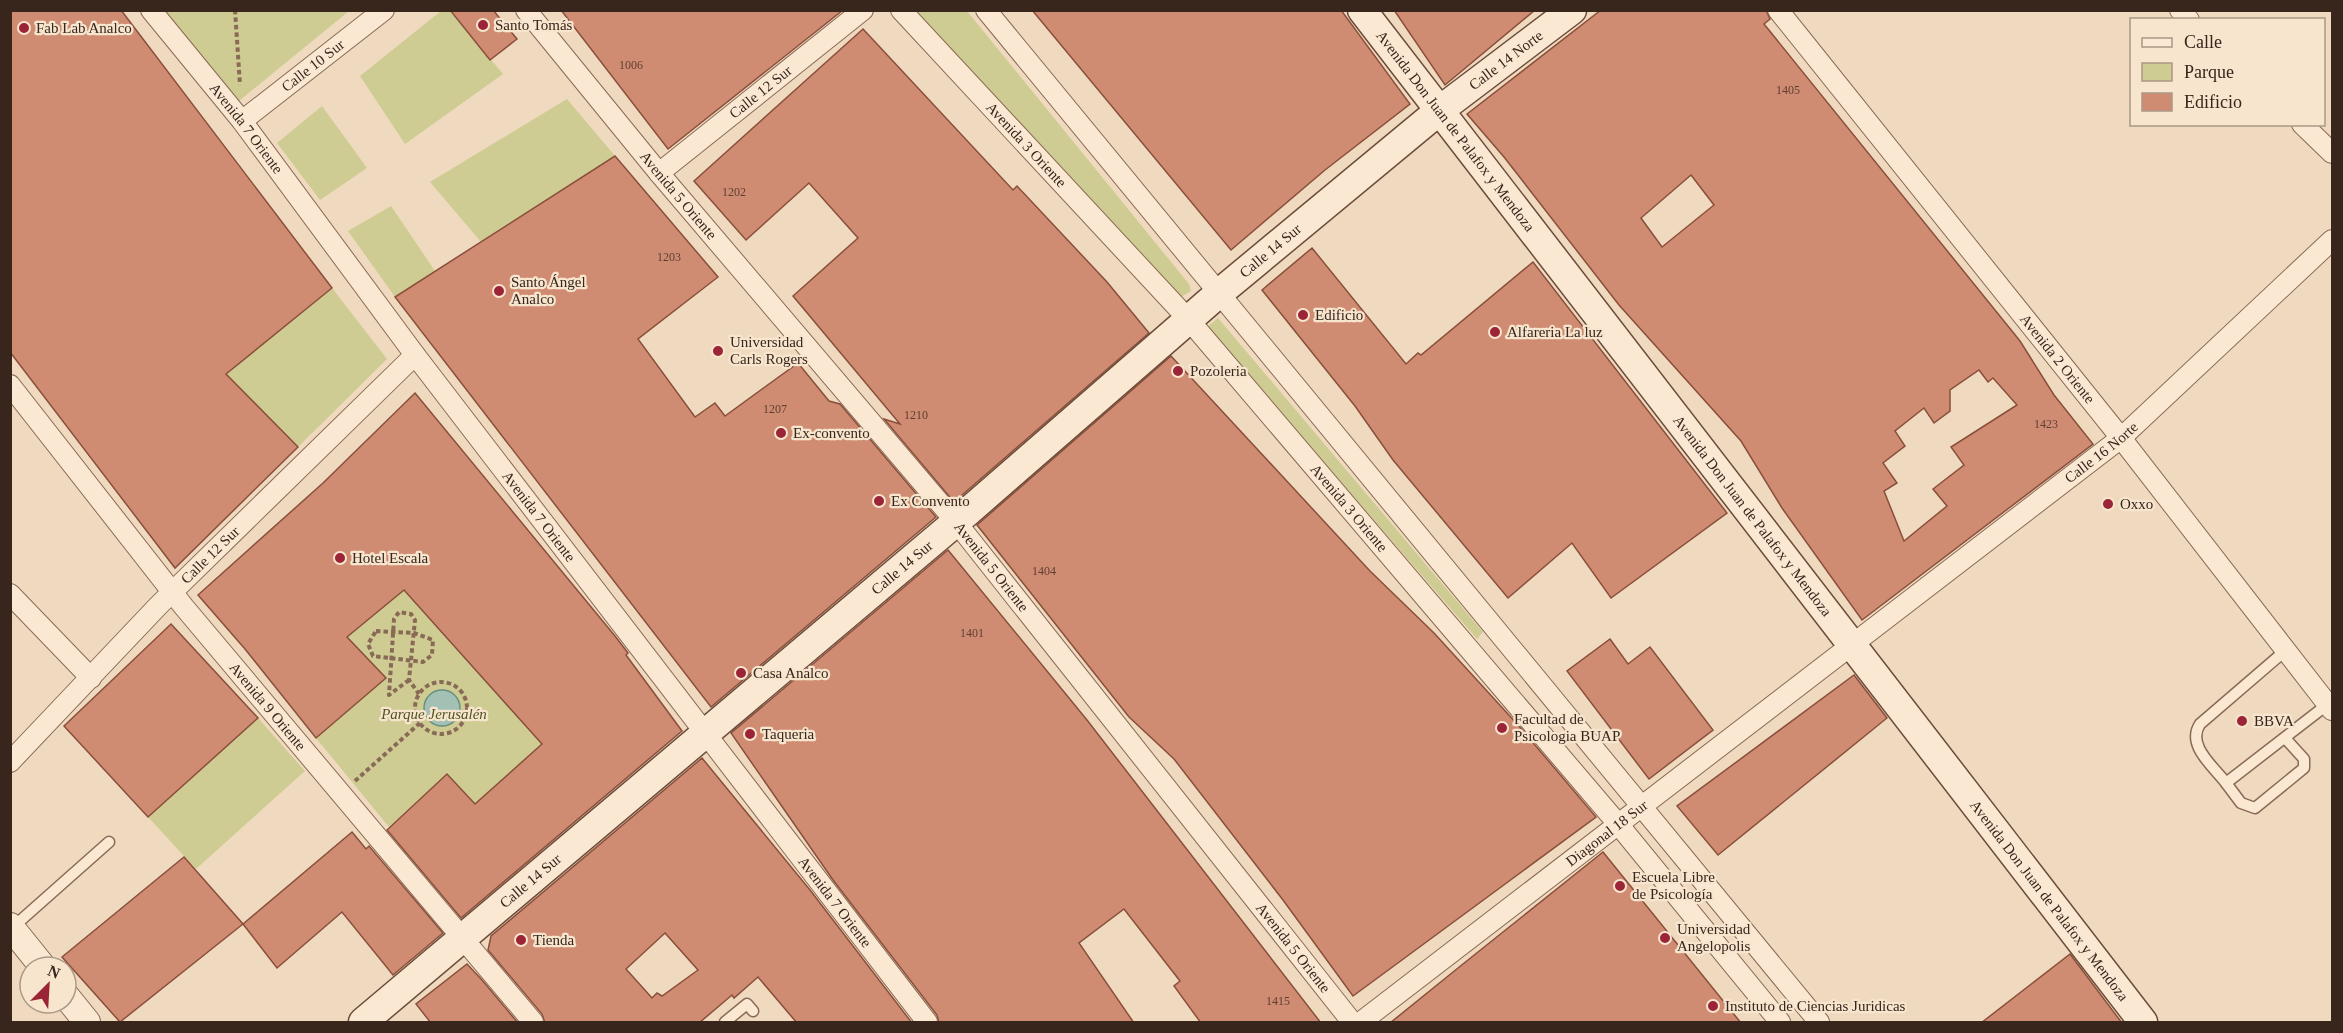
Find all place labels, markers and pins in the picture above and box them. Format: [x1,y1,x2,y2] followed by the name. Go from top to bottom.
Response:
[495,17,573,33] place label: Santo Tomás
[476,18,490,32] marker: Santo Tomás
[36,20,132,36] place label: Fab Lab Analco
[17,21,31,35] marker: Fab Lab Analco
[511,274,586,307] place label: Santo Ángel Analco
[492,284,506,298] marker: Santo Ángel Analco
[1315,307,1363,323] place label: Edificio
[1296,308,1310,322] marker: Edificio
[1507,324,1603,340] place label: Alfareria La luz
[1488,325,1502,339] marker: Alfareria La luz
[730,334,808,367] place label: Universidad Carls Rogers
[711,344,725,358] marker: Universidad Carls Rogers
[1190,363,1247,379] place label: Pozoleria
[1171,364,1185,378] marker: Pozoleria
[793,425,870,441] place label: Ex-convento
[774,426,788,440] marker: Ex-convento
[891,493,970,509] place label: Ex Convento
[872,494,886,508] marker: Ex Convento
[2120,496,2153,512] place label: Oxxo
[2101,497,2115,511] marker: Oxxo
[352,550,429,566] place label: Hotel Escala
[333,551,347,565] marker: Hotel Escala
[753,665,828,681] place label: Casa Analco
[734,666,748,680] marker: Casa Analco
[1514,711,1620,744] place label: Facultad de Psicologia BUAP
[2254,713,2294,729] place label: BBVA
[2235,714,2249,728] marker: BBVA
[1495,721,1509,735] marker: Facultad de Psicologia BUAP
[762,726,815,742] place label: Taqueria
[743,727,757,741] marker: Taqueria
[1632,869,1715,902] place label: Escuela Libre de Psicología
[1613,879,1627,893] marker: Escuela Libre de Psicología
[1677,921,1751,954] place label: Universidad Angelopolis
[1658,931,1672,945] marker: Universidad Angelopolis
[533,932,574,948] place label: Tienda
[514,933,528,947] marker: Tienda
[1725,998,1906,1014] place label: Instituto de Ciencias Juridicas
[1706,999,1720,1013] marker: Instituto de Ciencias Juridicas

